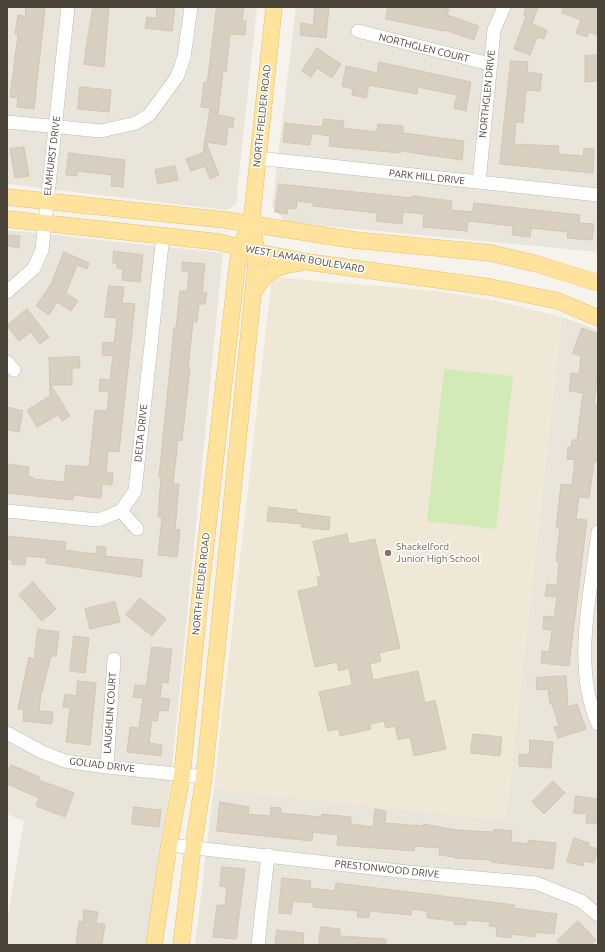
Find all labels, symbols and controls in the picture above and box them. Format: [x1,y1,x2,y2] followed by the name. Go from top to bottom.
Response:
[378,31,470,65] street label: NORTHGLEN COURT
[476,49,498,139] street label: NORTHGLEN DRIVE
[251,64,273,168] street label: NORTH FIELDER ROAD
[41,115,63,197] street label: ELMHURST DRIVE
[388,167,466,187] street label: PARK HILL DRIVE
[244,243,366,275] street label: WEST LAMAR BOULEVARD
[132,403,150,463] street label: DELTA DRIVE
[190,532,212,636] street label: NORTH FIELDER ROAD
[396,541,480,564] place label: Shackelford Junior High School
[383,548,393,558] marker: Shackelford Junior High School
[101,672,119,754] street label: LAUGHLIN COURT
[69,755,135,775] street label: GOLIAD DRIVE
[334,858,440,880] street label: PRESTONWOOD DRIVE

